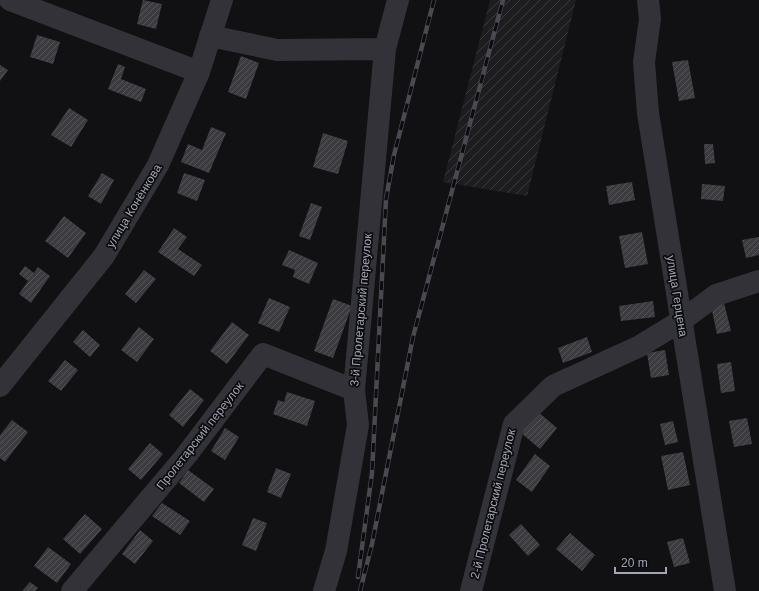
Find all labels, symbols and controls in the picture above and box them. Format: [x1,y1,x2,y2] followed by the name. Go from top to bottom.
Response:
[104,161,165,250] street label: улица Конёнкова
[347,232,375,387] street label: 3-й Пролетарский переулок
[664,254,690,338] street label: улица Герцена
[154,379,247,493] street label: Пролетарский переулок
[468,427,519,580] street label: 2-й Пролетарский переулок
[615,549,666,575] scale bar
[621,556,648,570] text: 20 m

